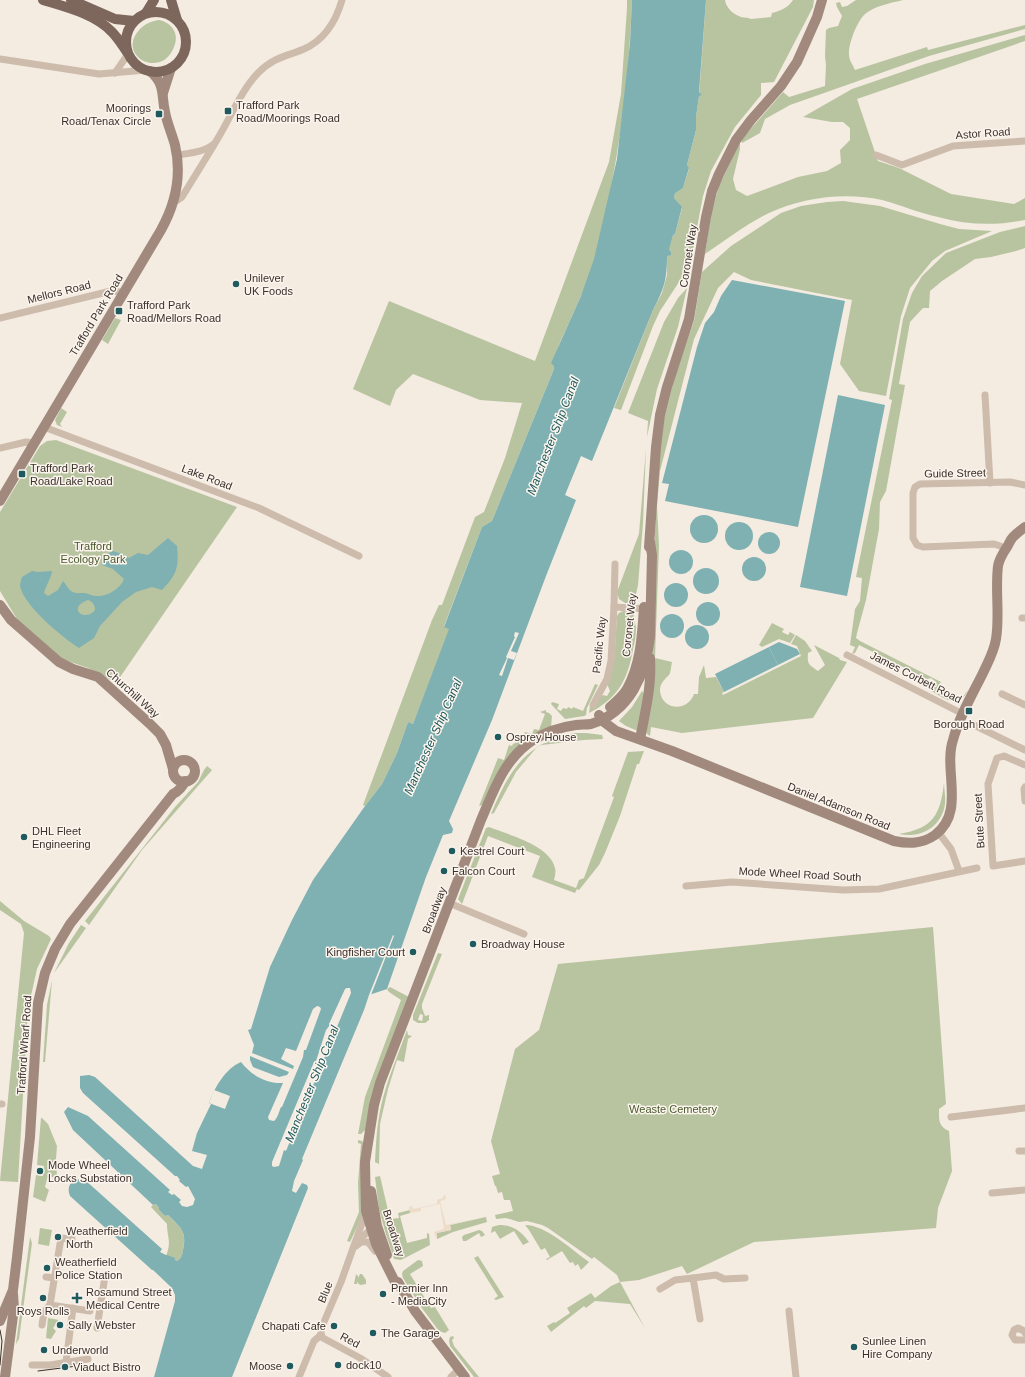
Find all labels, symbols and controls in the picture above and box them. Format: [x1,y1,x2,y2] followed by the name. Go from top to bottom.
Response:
[236,99,340,124] place label: Trafford Park Road/Moorings Road
[61,102,151,127] place label: Moorings Road/Tenax Circle
[223,106,233,116] marker: Trafford Park Road/Moorings Road
[154,109,164,119] marker: Moorings Road/Tenax Circle
[955,125,1011,141] street label: Astor Road
[677,223,699,288] street label: Coronet Way
[67,272,125,358] street label: Trafford Park Road
[244,272,293,297] place label: Unilever UK Foods
[26,278,92,306] street label: Mellors Road
[231,279,241,289] marker: Unilever UK Foods
[127,299,221,324] place label: Trafford Park Road/Mellors Road
[114,306,124,316] marker: Trafford Park Road/Mellors Road
[524,375,582,497] water label: Manchester Ship Canal
[30,462,113,487] place label: Trafford Park Road/Lake Road
[180,462,234,492] street label: Lake Road
[924,466,986,480] street label: Guide Street
[17,469,27,479] marker: Trafford Park Road/Lake Road
[61,540,126,565] park label: Trafford Ecology Park
[620,592,638,657] street label: Coronet Way
[590,616,608,674] street label: Pacific Way
[868,649,964,705] street label: James Corbett Road
[104,666,162,720] street label: Churchill Way
[401,677,465,797] water label: Manchester Ship Canal
[964,706,974,716] marker: Borough Road
[934,718,1004,730] place label: Borough Road
[506,731,576,743] place label: Osprey House
[493,732,503,742] marker: Osprey House
[786,780,892,832] street label: Daniel Adamson Road
[972,793,986,849] street label: Bute Street
[32,825,91,850] place label: DHL Fleet Engineering
[19,832,29,842] marker: DHL Fleet Engineering
[460,845,524,857] place label: Kestrel Court
[447,846,457,856] marker: Kestrel Court
[452,865,515,877] place label: Falcon Court
[738,865,862,883] street label: Mode Wheel Road South
[439,866,449,876] marker: Falcon Court
[420,885,449,935] street label: Broadway
[481,938,565,950] place label: Broadway House
[468,939,478,949] marker: Broadway House
[326,946,405,958] place label: Kingfisher Court
[408,947,418,957] marker: Kingfisher Court
[15,995,33,1095] street label: Trafford Wharf Road
[282,1023,342,1144] water label: Manchester Ship Canal
[629,1103,717,1115] park label: Weaste Cemetery
[48,1159,132,1184] place label: Mode Wheel Locks Substation
[35,1166,45,1176] marker: Mode Wheel Locks Substation
[381,1208,407,1259] street label: Broadway
[66,1225,128,1250] place label: Weatherfield North
[53,1232,63,1242] marker: Weatherfield North
[55,1256,122,1281] place label: Weatherfield Police Station
[42,1263,52,1273] marker: Weatherfield Police Station
[315,1280,335,1304] street label: Blue
[391,1282,448,1307] place label: Premier Inn - MediaCity
[86,1286,172,1311] place label: Rosamund Street Medical Centre
[378,1289,388,1299] marker: Premier Inn - MediaCity
[71,1292,83,1304] marker: Rosamund Street Medical Centre
[38,1293,48,1303] marker: Roys Rolls
[17,1305,70,1317] place label: Roys Rolls
[68,1319,136,1331] place label: Sally Webster
[55,1320,65,1330] marker: Sally Webster
[262,1320,326,1332] place label: Chapati Cafe
[329,1321,339,1331] marker: Chapati Cafe
[381,1327,440,1339] place label: The Garage
[368,1328,378,1338] marker: The Garage
[338,1330,362,1350] street label: Red
[862,1335,933,1360] place label: Sunlee Linen Hire Company
[849,1342,859,1352] marker: Sunlee Linen Hire Company
[52,1344,108,1356] place label: Underworld
[39,1345,49,1355] marker: Underworld
[346,1359,381,1371] place label: dock10
[249,1360,282,1372] place label: Moose
[333,1360,343,1370] marker: dock10
[73,1361,141,1373] place label: Viaduct Bistro
[285,1361,295,1371] marker: Moose
[60,1362,70,1372] marker: Viaduct Bistro

